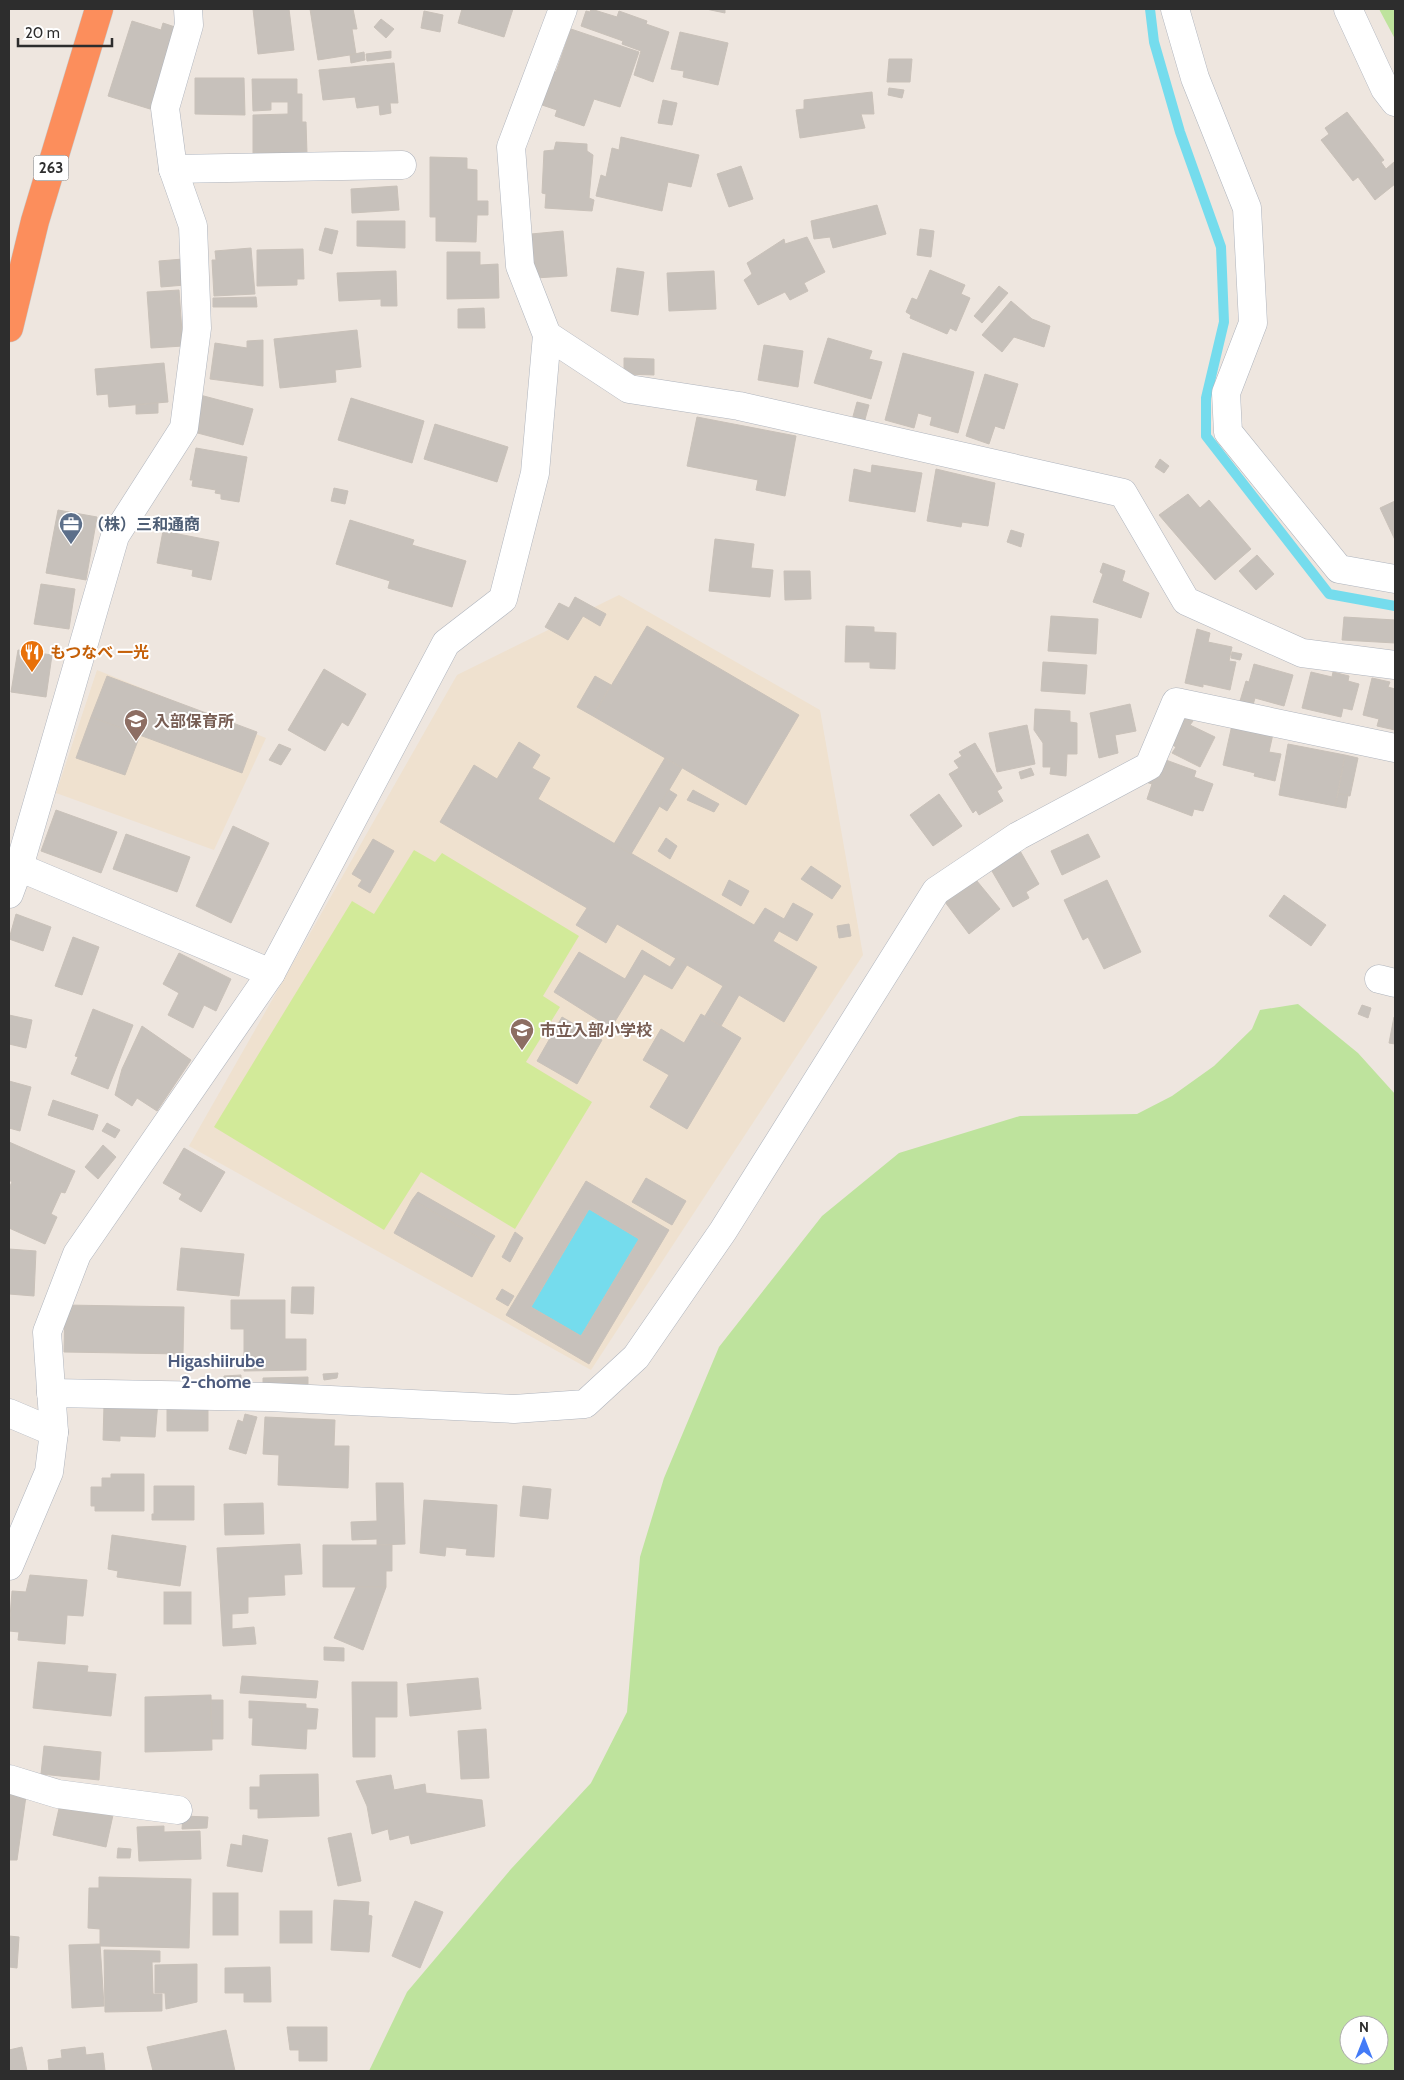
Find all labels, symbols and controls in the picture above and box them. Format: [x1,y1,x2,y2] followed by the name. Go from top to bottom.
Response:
[18,15,111,47] scale bar
[25,24,60,42] text: 20 m
[34,156,68,180] road number: 263
[58,511,84,545] office icon: （株）三和通商
[88,515,200,534] place label: （株）三和通商
[19,639,45,673] restaurant icon: もつなべ 一光
[50,643,149,662] place label: もつなべ 一光
[123,708,149,742] school or university icon: 入部保育所
[154,712,234,731] place label: 入部保育所
[509,1017,535,1051] school or university icon: 市立入部小学校
[540,1021,652,1040] place label: 市立入部小学校
[168,1350,264,1393] district label: Higashiirube 2-chome
[1339,2015,1389,2065] north arrow
[1359,2018,1369,2036] text: N

